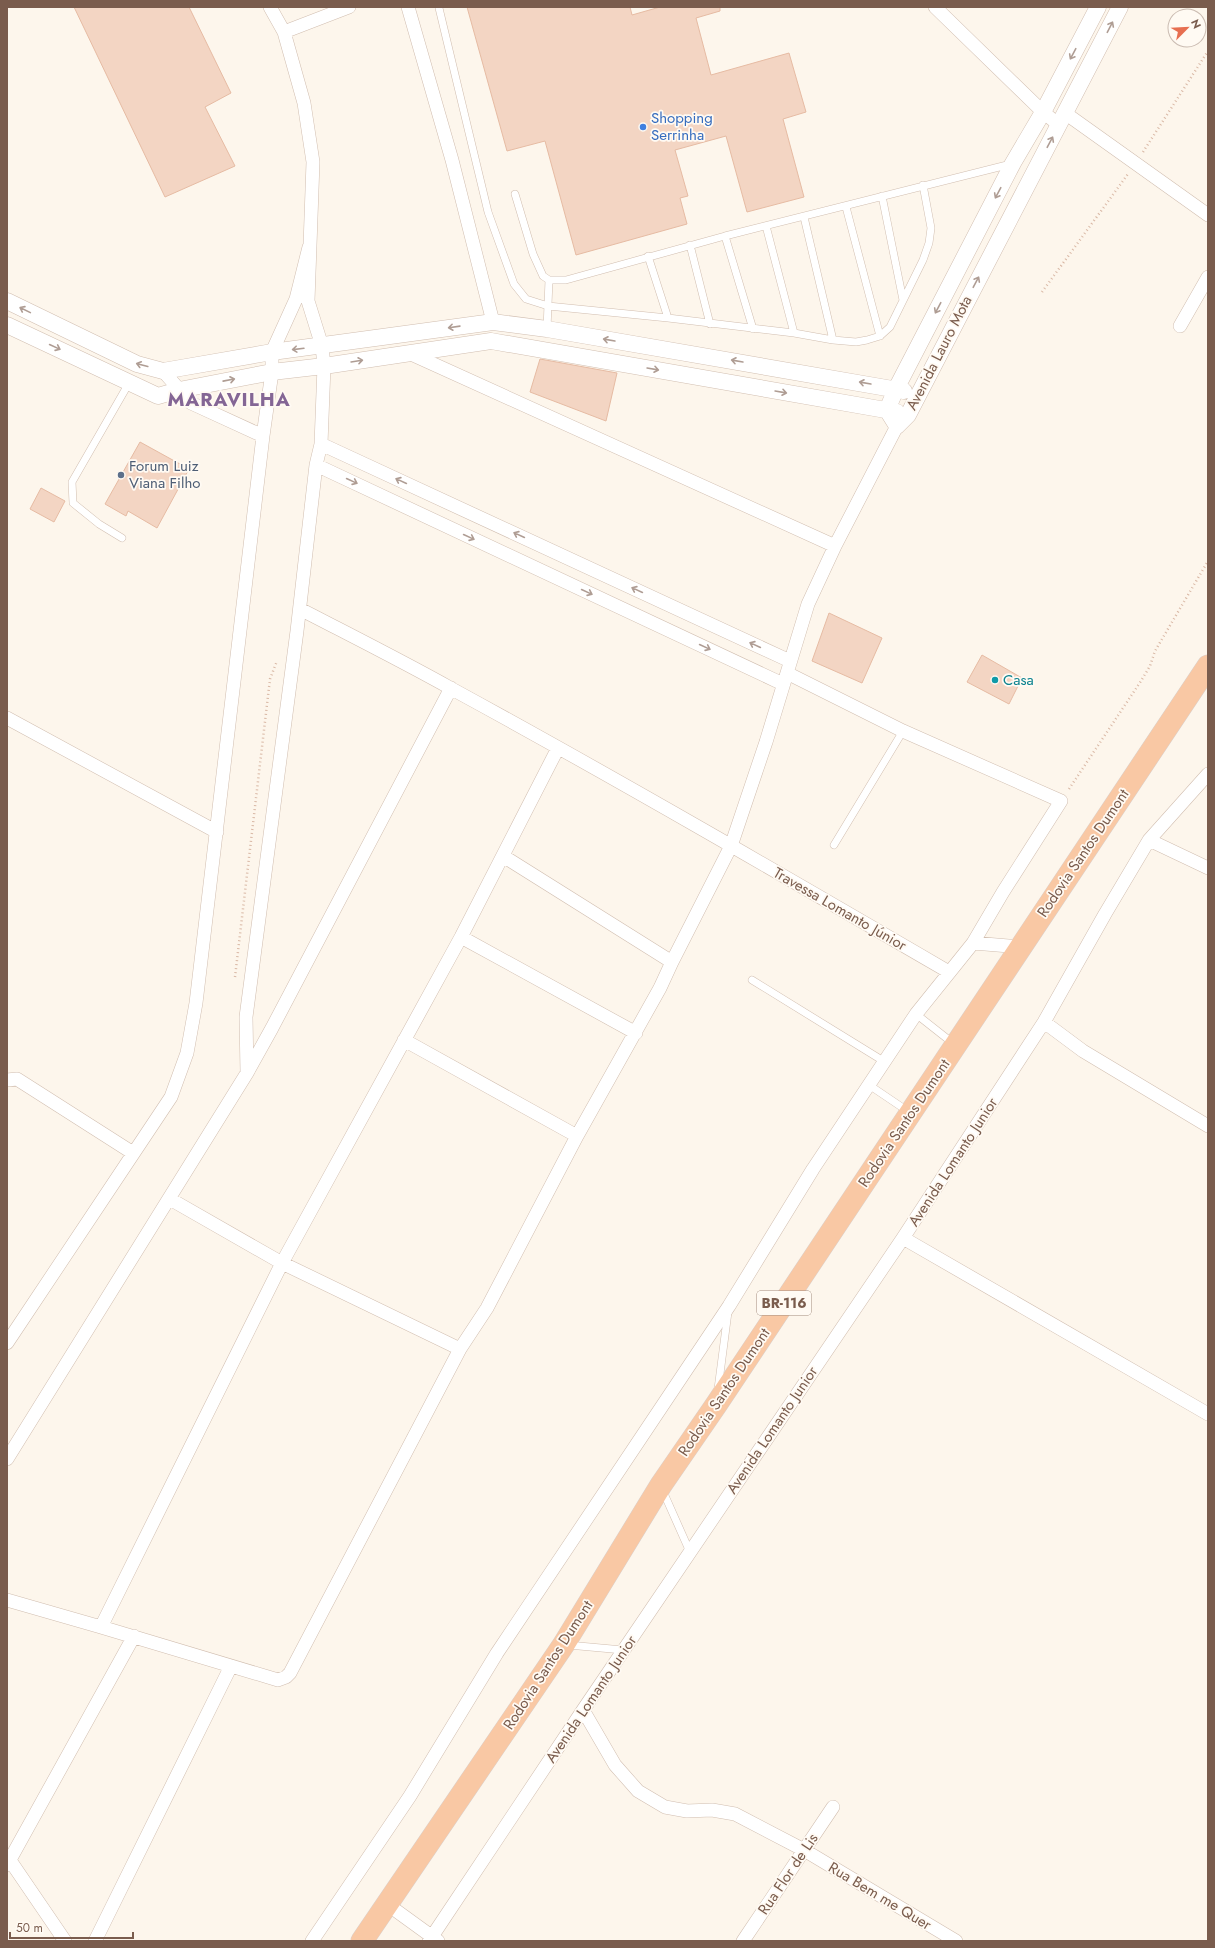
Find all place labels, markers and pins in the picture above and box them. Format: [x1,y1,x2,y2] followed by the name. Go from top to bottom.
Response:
[651,107,713,146] place label: Shopping Serrinha
[638,122,648,132] marker: Shopping Serrinha
[129,455,201,494] place label: Forum Luiz Viana Filho
[116,470,126,480] marker: Forum Luiz Viana Filho
[1003,669,1034,691] place label: Casa
[990,675,1000,685] marker: Casa

